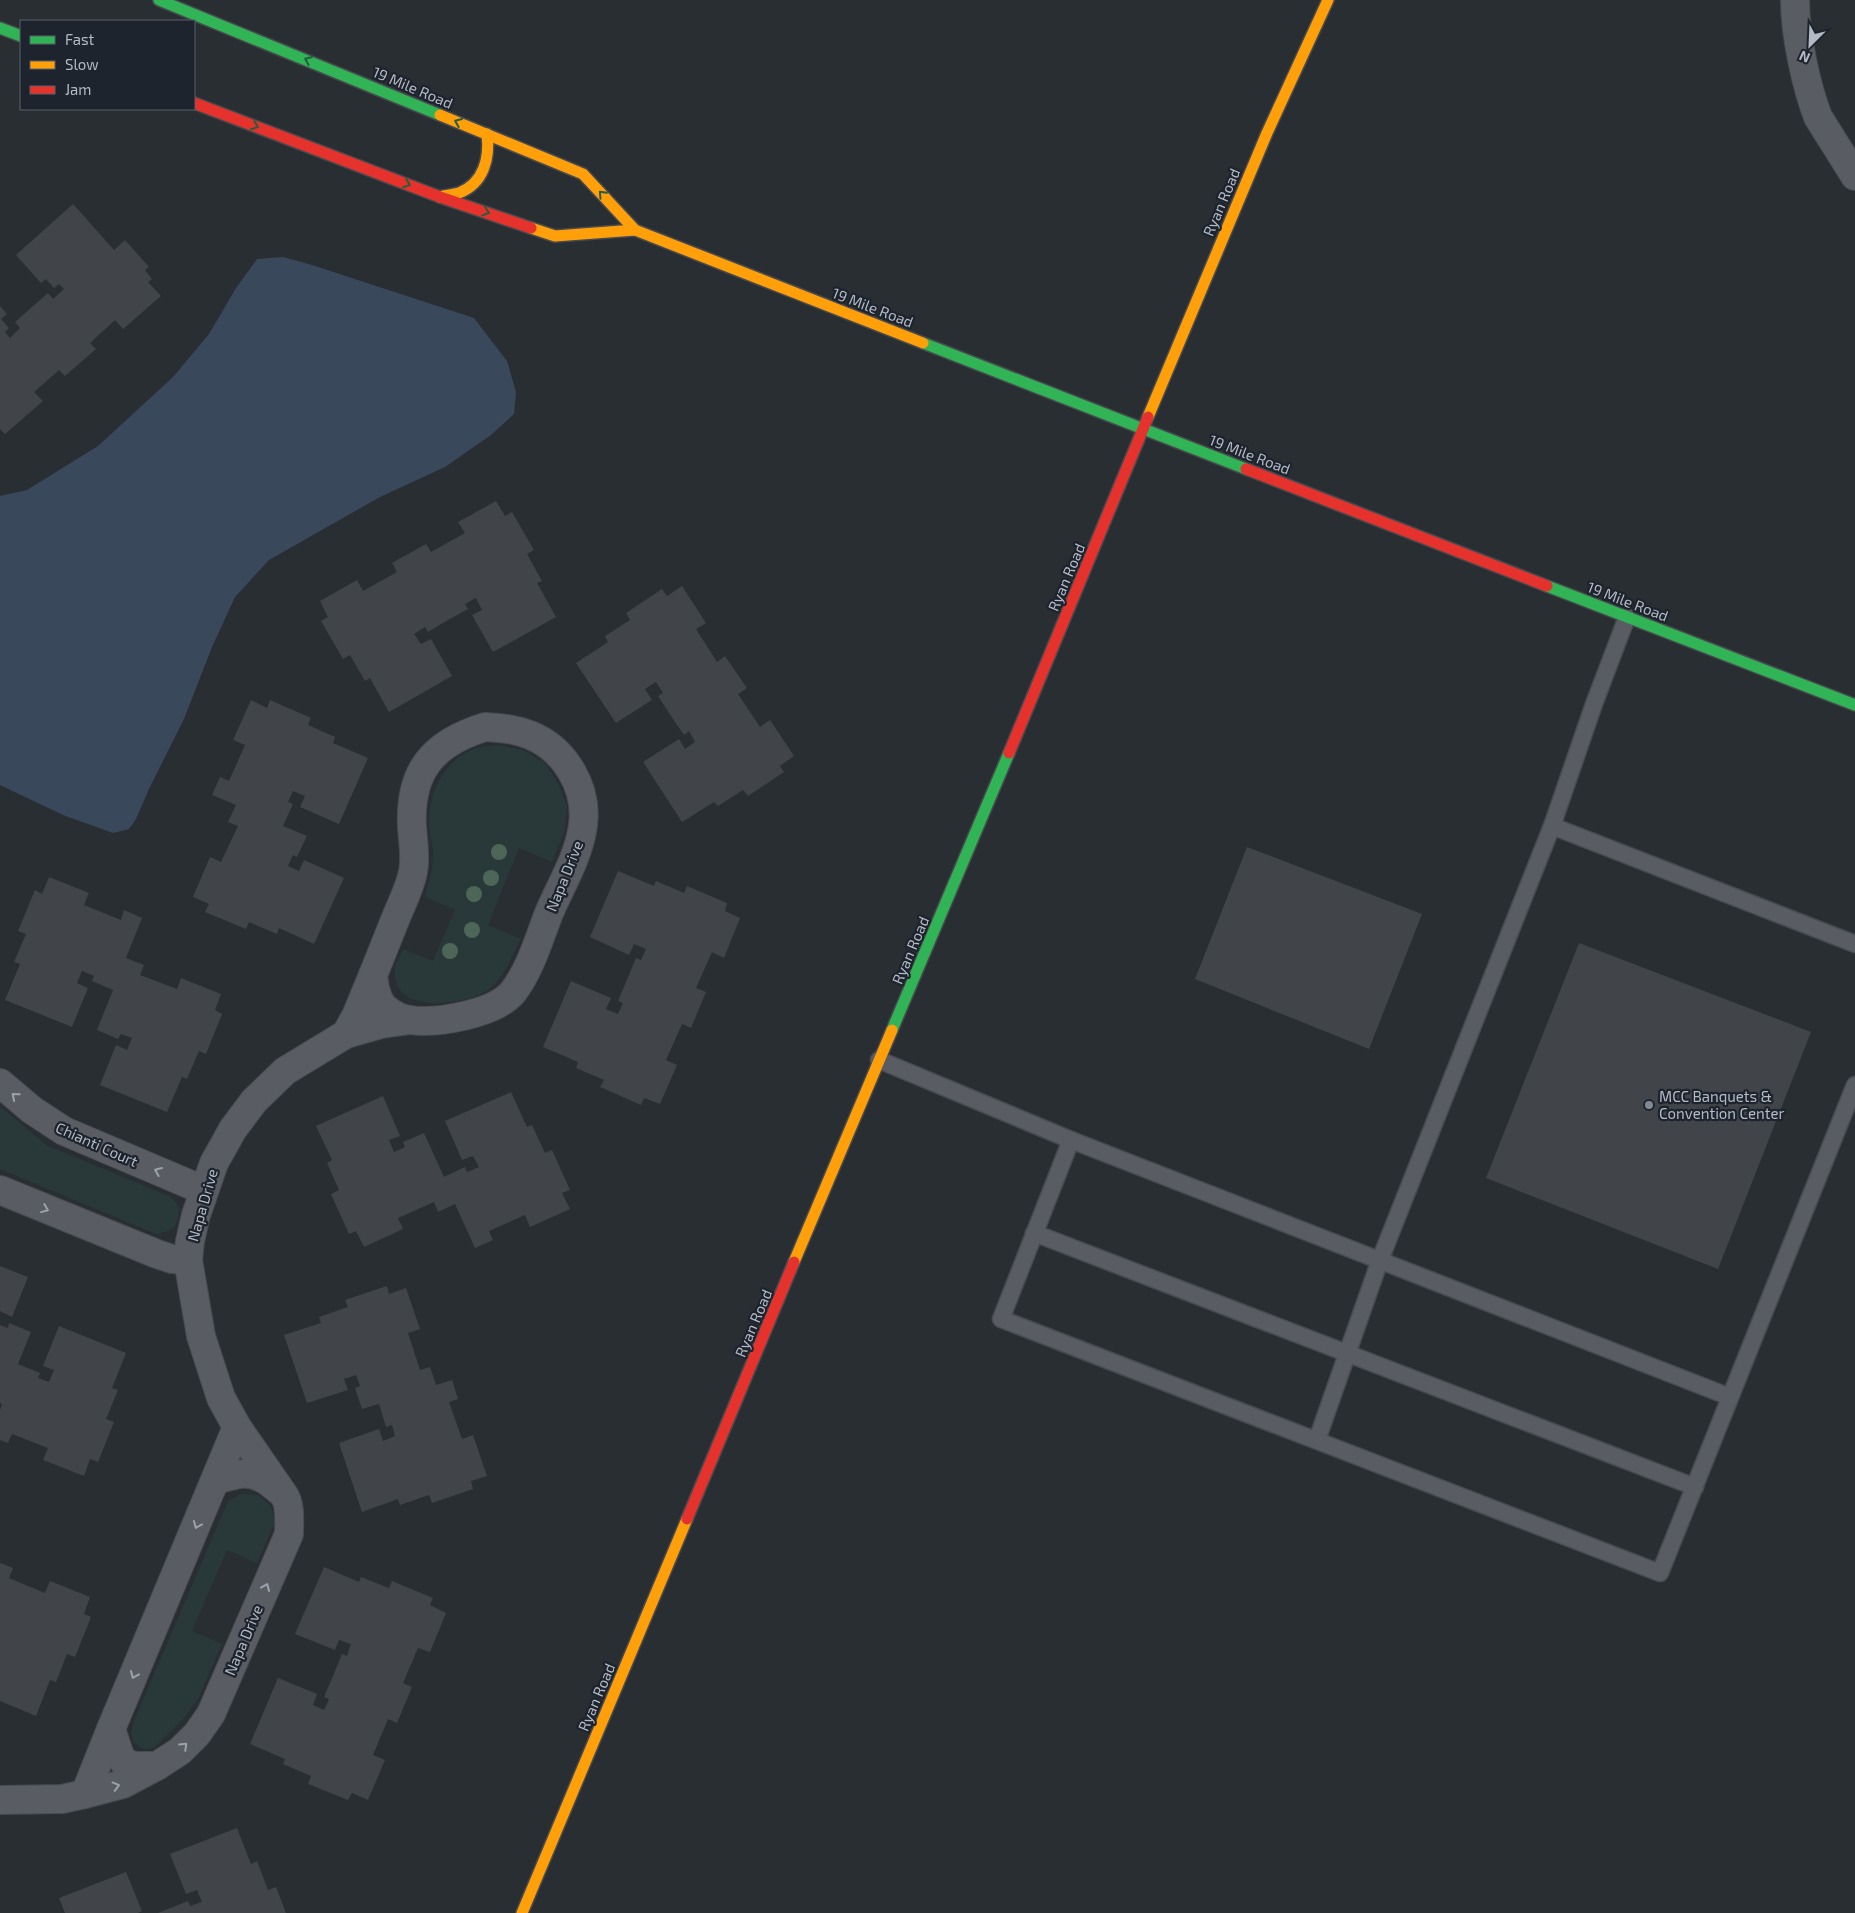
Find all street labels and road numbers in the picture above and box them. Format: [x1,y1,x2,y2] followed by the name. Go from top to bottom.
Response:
[370,62,456,112] street label: 19 Mile Road
[1199,165,1243,239] street label: Ryan Road
[830,283,916,331] street label: 19 Mile Road
[1207,430,1293,478] street label: 19 Mile Road
[1044,540,1088,614] street label: Ryan Road
[1585,577,1671,625] street label: 19 Mile Road
[542,838,586,914] street label: Napa Drive
[888,913,932,987] street label: Ryan Road
[53,1118,141,1170] street label: Chianti Court
[183,1167,221,1243] street label: Napa Drive
[731,1286,775,1360] street label: Ryan Road
[220,1602,266,1678] street label: Napa Drive
[574,1660,618,1734] street label: Ryan Road

